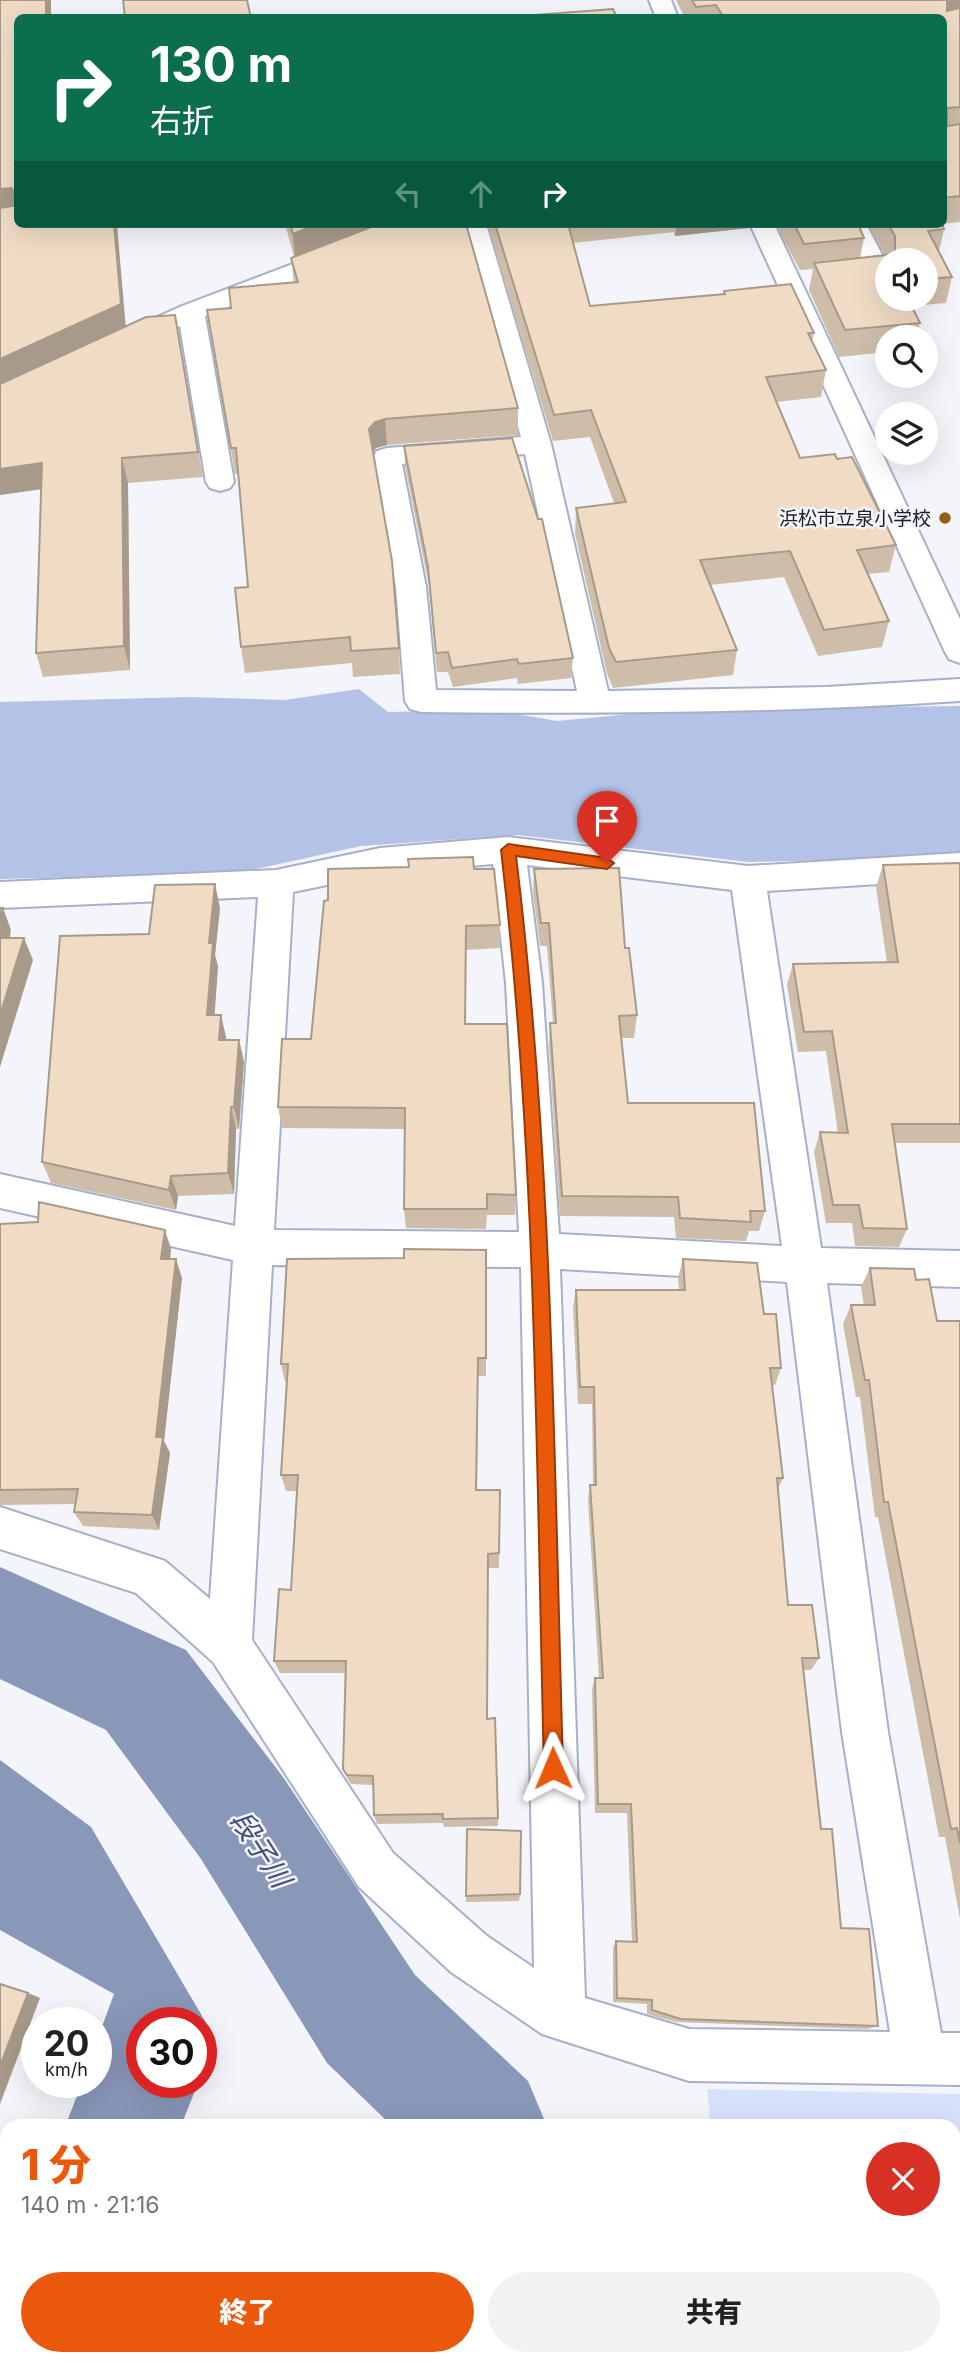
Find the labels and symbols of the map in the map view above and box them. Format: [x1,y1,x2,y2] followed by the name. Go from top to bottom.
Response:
[779,507,931,530] place label: 浜松市立泉小学校
[937,510,953,526] marker: 浜松市立泉小学校
[577,791,637,863] pin
[516,1731,590,1805] position arrow
[224,1805,300,1896] water label: 段子川
[126,2007,217,2098] speed limit sign: 30

